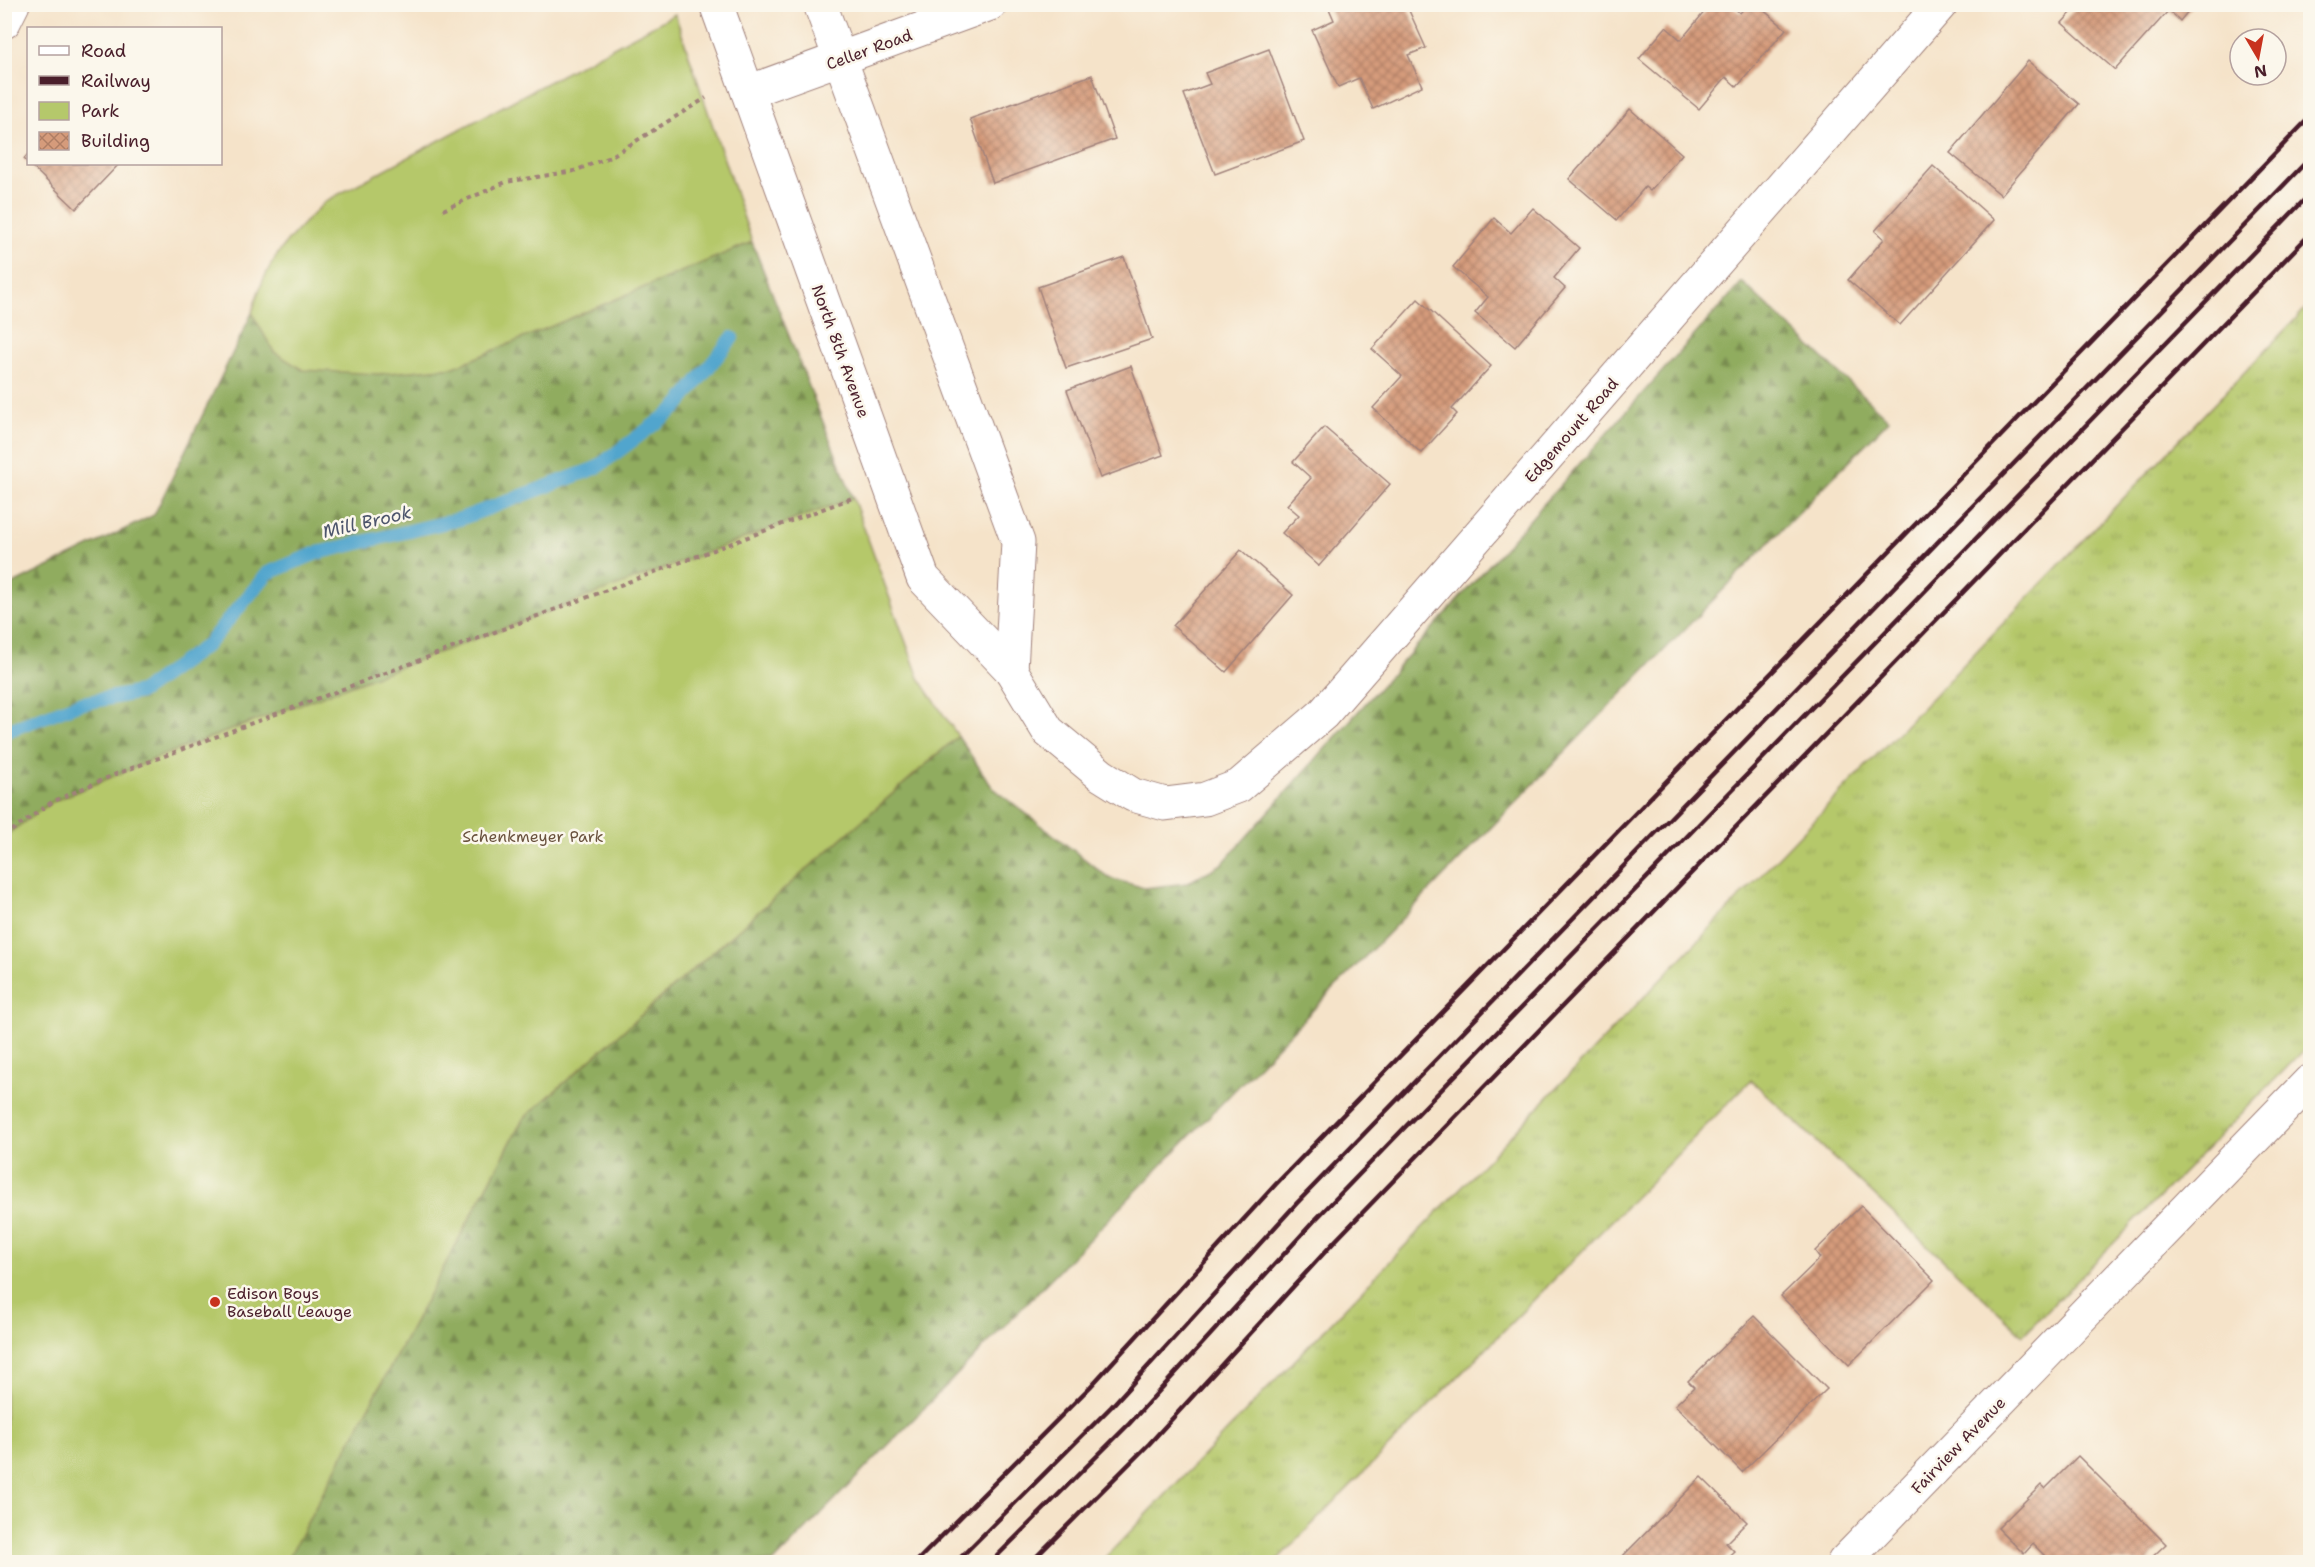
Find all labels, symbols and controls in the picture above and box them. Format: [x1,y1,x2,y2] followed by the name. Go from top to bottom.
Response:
[823,24,915,75] street label: Celler Road
[27,27,222,165] legend
[2228,27,2288,87] north arrow
[81,39,126,63] text: Road
[2252,60,2269,83] text: N
[81,69,151,93] text: Railway
[81,99,120,123] text: Park
[81,129,150,153] text: Building
[807,282,874,421] street label: North 8th Avenue
[1520,373,1623,487] street label: Edgemount Road
[320,500,414,544] water label: Mill Brook
[462,826,604,847] park label: Schenkmeyer Park
[227,1283,352,1322] place label: Edison Boys Baseball Leauge
[208,1295,222,1309] marker: Edison Boys Baseball Leauge
[1907,1392,2010,1498] street label: Fairview Avenue

